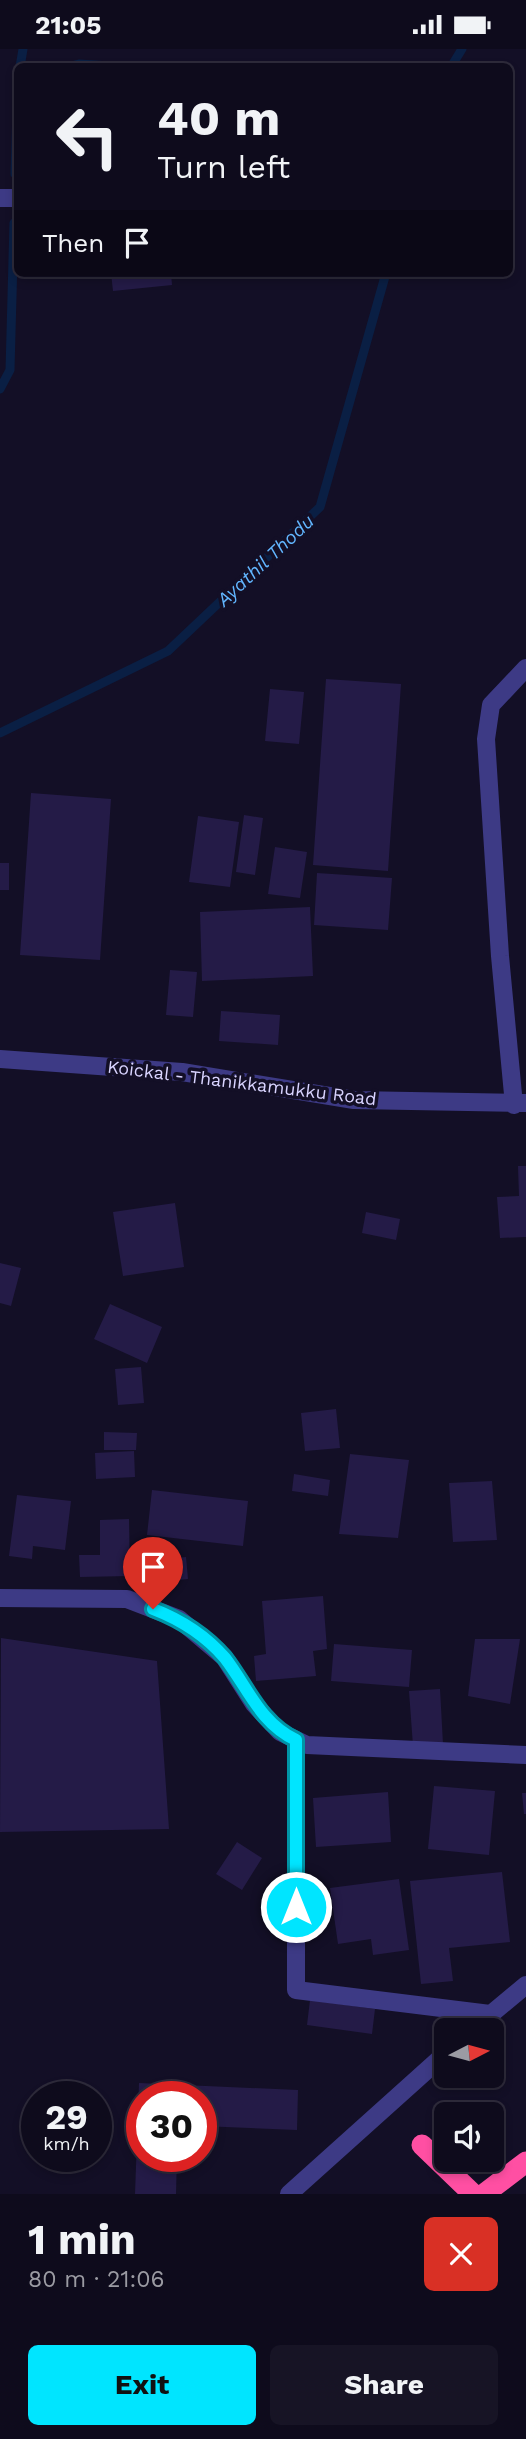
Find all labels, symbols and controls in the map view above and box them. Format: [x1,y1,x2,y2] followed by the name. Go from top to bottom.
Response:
[35,10,101,40] text: 21:05
[157,89,280,147] text: 40 m
[42,91,133,182] icon: left
[157,148,290,186] text: Turn left
[118,224,156,262] icon: arrive
[42,228,104,258] text: Then
[211,510,319,612] water label: Ayathil Thodu
[106,1056,378,1109] street label: Koickal - Thanikkamukku Road
[123,1537,183,1609] pin
[134,1548,172,1586] icon: arrive
[259,1870,333,1944] position arrow
[434,2018,504,2088] north arrow
[434,2018,504,2172] map controls
[126,2081,217,2172] speed limit sign: 30
[45,2096,88,2138] text: 29
[434,2102,504,2172] button: sound
[43,2133,90,2154] text: km/h
[28,2215,136,2264] text: 1 min
[424,2217,498,2291] button: close
[28,2266,165,2293] text: 80 m · 21:06
[28,2345,256,2425] button: Exit
[270,2345,498,2425] button: Share

